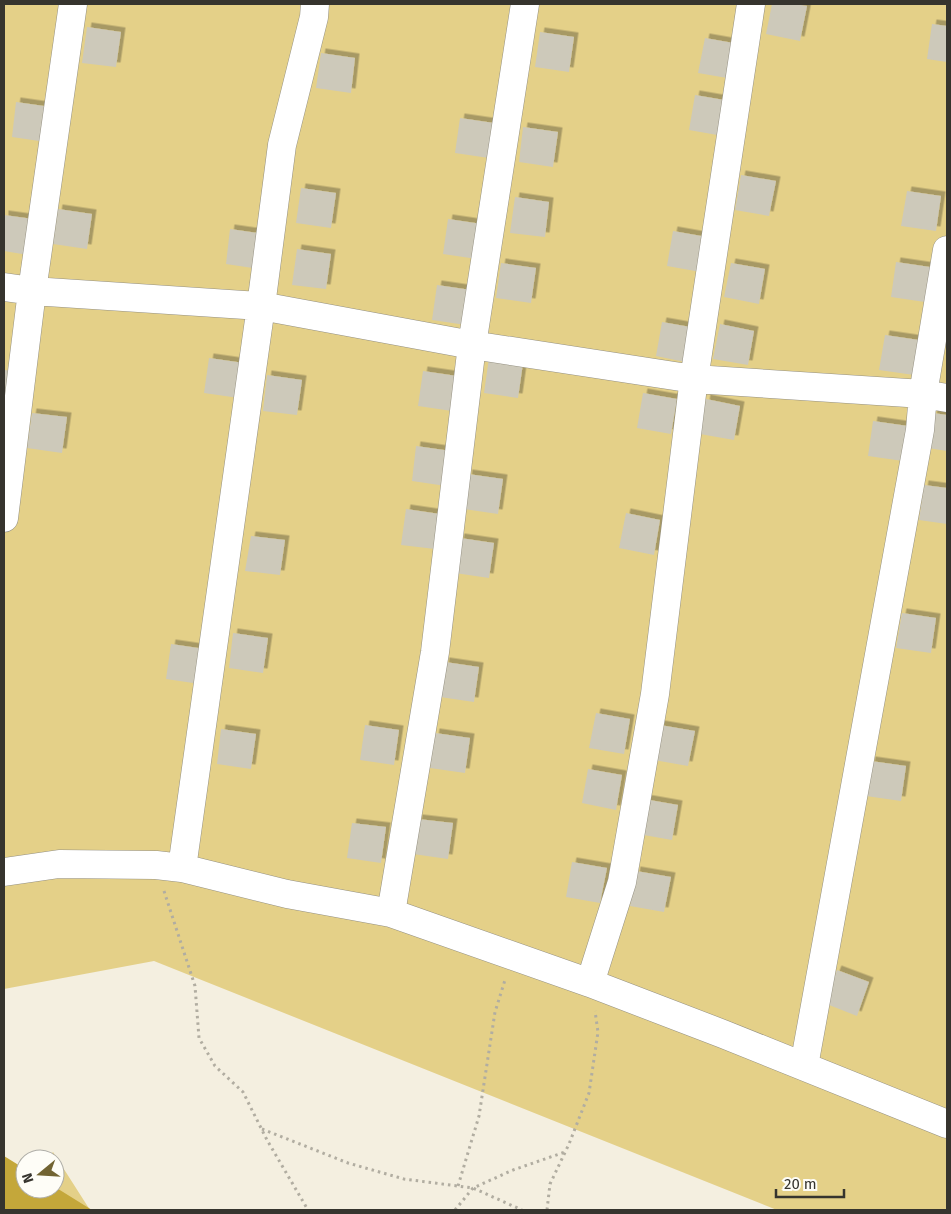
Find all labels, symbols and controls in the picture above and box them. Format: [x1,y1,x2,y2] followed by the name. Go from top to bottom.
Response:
[15,1149,65,1199] north arrow
[776,1166,844,1198] scale bar
[19,1171,38,1185] text: N
[784,1175,817,1193] text: 20 m

